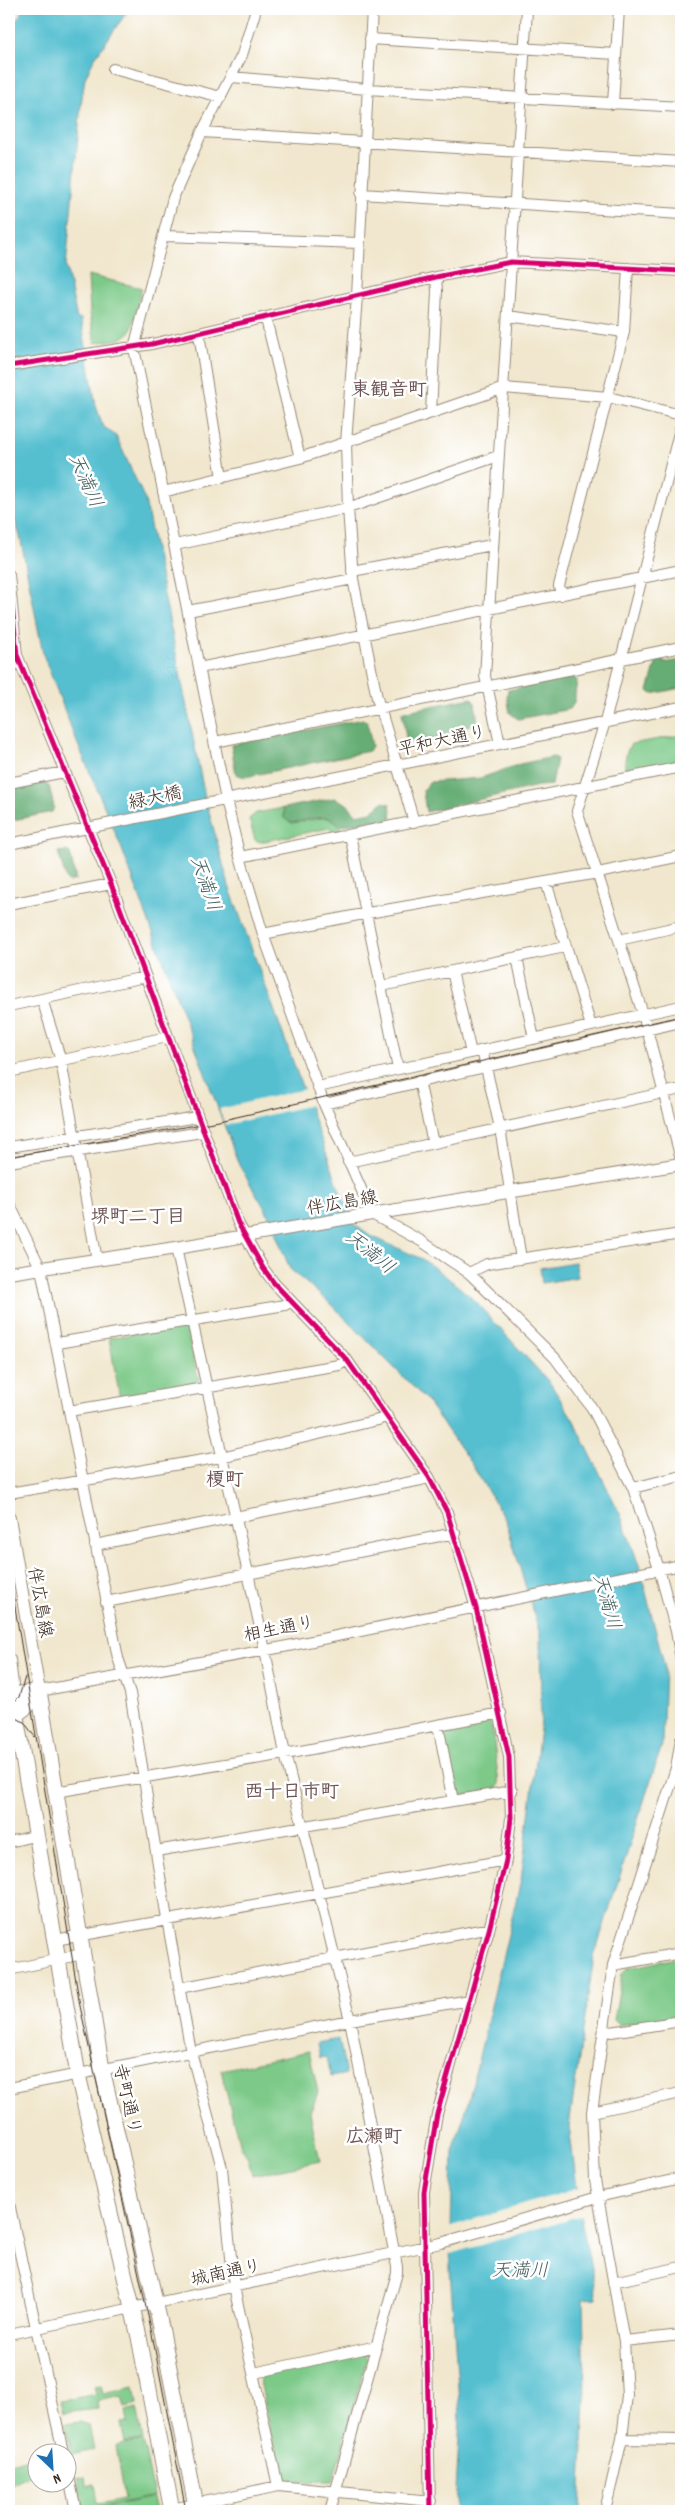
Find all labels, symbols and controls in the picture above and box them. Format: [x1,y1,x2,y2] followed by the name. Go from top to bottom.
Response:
[351,378,427,405] district label: 東観音町
[60,450,108,513] water label: 天満川
[396,721,489,764] street label: 平和大通り
[127,782,185,817] street label: 緑大橋
[182,853,226,915] water label: 天満川
[305,1186,380,1223] street label: 伴広島線
[90,1205,186,1232] district label: 堺町二丁目
[338,1225,399,1282] water label: 天満川
[206,1468,244,1495] district label: 榎町
[20,1565,57,1640] street label: 伴広島線
[584,1571,625,1633] water label: 天満川
[242,1611,317,1650] street label: 相生通り
[244,1780,340,1807] district label: 西十日市町
[105,2062,146,2137] street label: 寺町通り
[345,2125,403,2152] district label: 広瀬町
[189,2255,264,2294] street label: 城南通り
[491,2259,549,2286] water label: 天満川
[28,2442,78,2492] north arrow
[49,2467,64,2489] text: N

